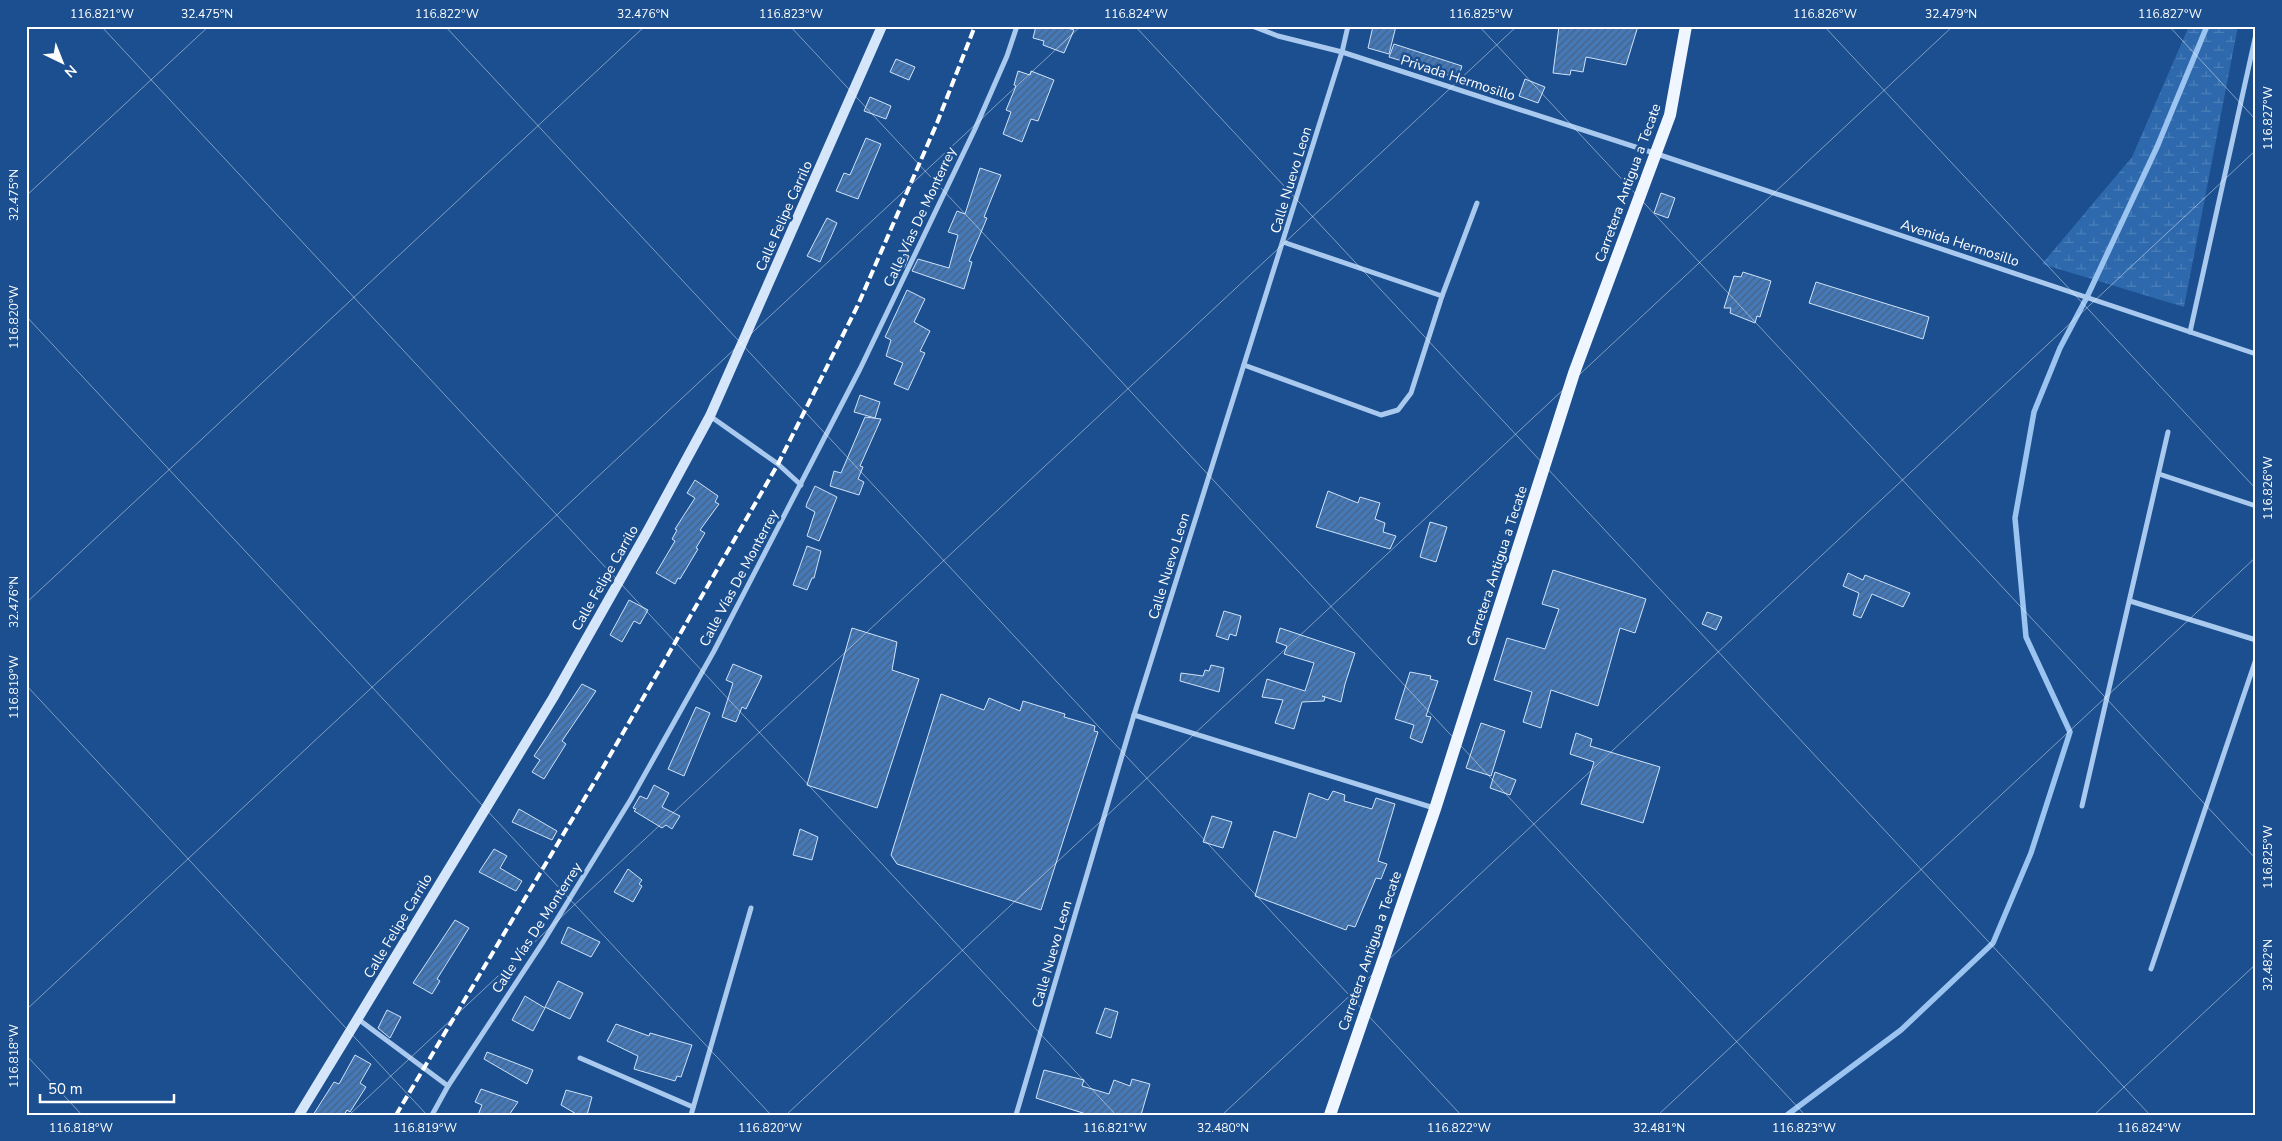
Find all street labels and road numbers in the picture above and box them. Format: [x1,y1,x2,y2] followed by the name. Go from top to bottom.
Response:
[1398,50,1518,106] street label: Privada Hermosillo
[1590,101,1666,265] street label: Carretera Antigua a Tecate
[1266,124,1316,236] street label: Calle Nuevo Leon
[879,143,961,290] street label: Calle Vías De Monterrey
[751,158,817,274] street label: Calle Felipe Carrilo
[1898,215,2022,271] street label: Avenida Hermosillo
[1462,483,1532,649] street label: Carretera Antigua a Tecate
[695,506,784,650] street label: Calle Vías De Monterrey
[1144,510,1194,622] street label: Calle Nuevo Leon
[567,522,643,634] street label: Calle Felipe Carrilo
[488,858,587,997] street label: Calle Vías De Monterrey
[1334,869,1406,1033] street label: Carretera Antigua a Tecate
[359,870,437,982] street label: Calle Felipe Carrilo
[1028,898,1076,1010] street label: Calle Nuevo Leon

